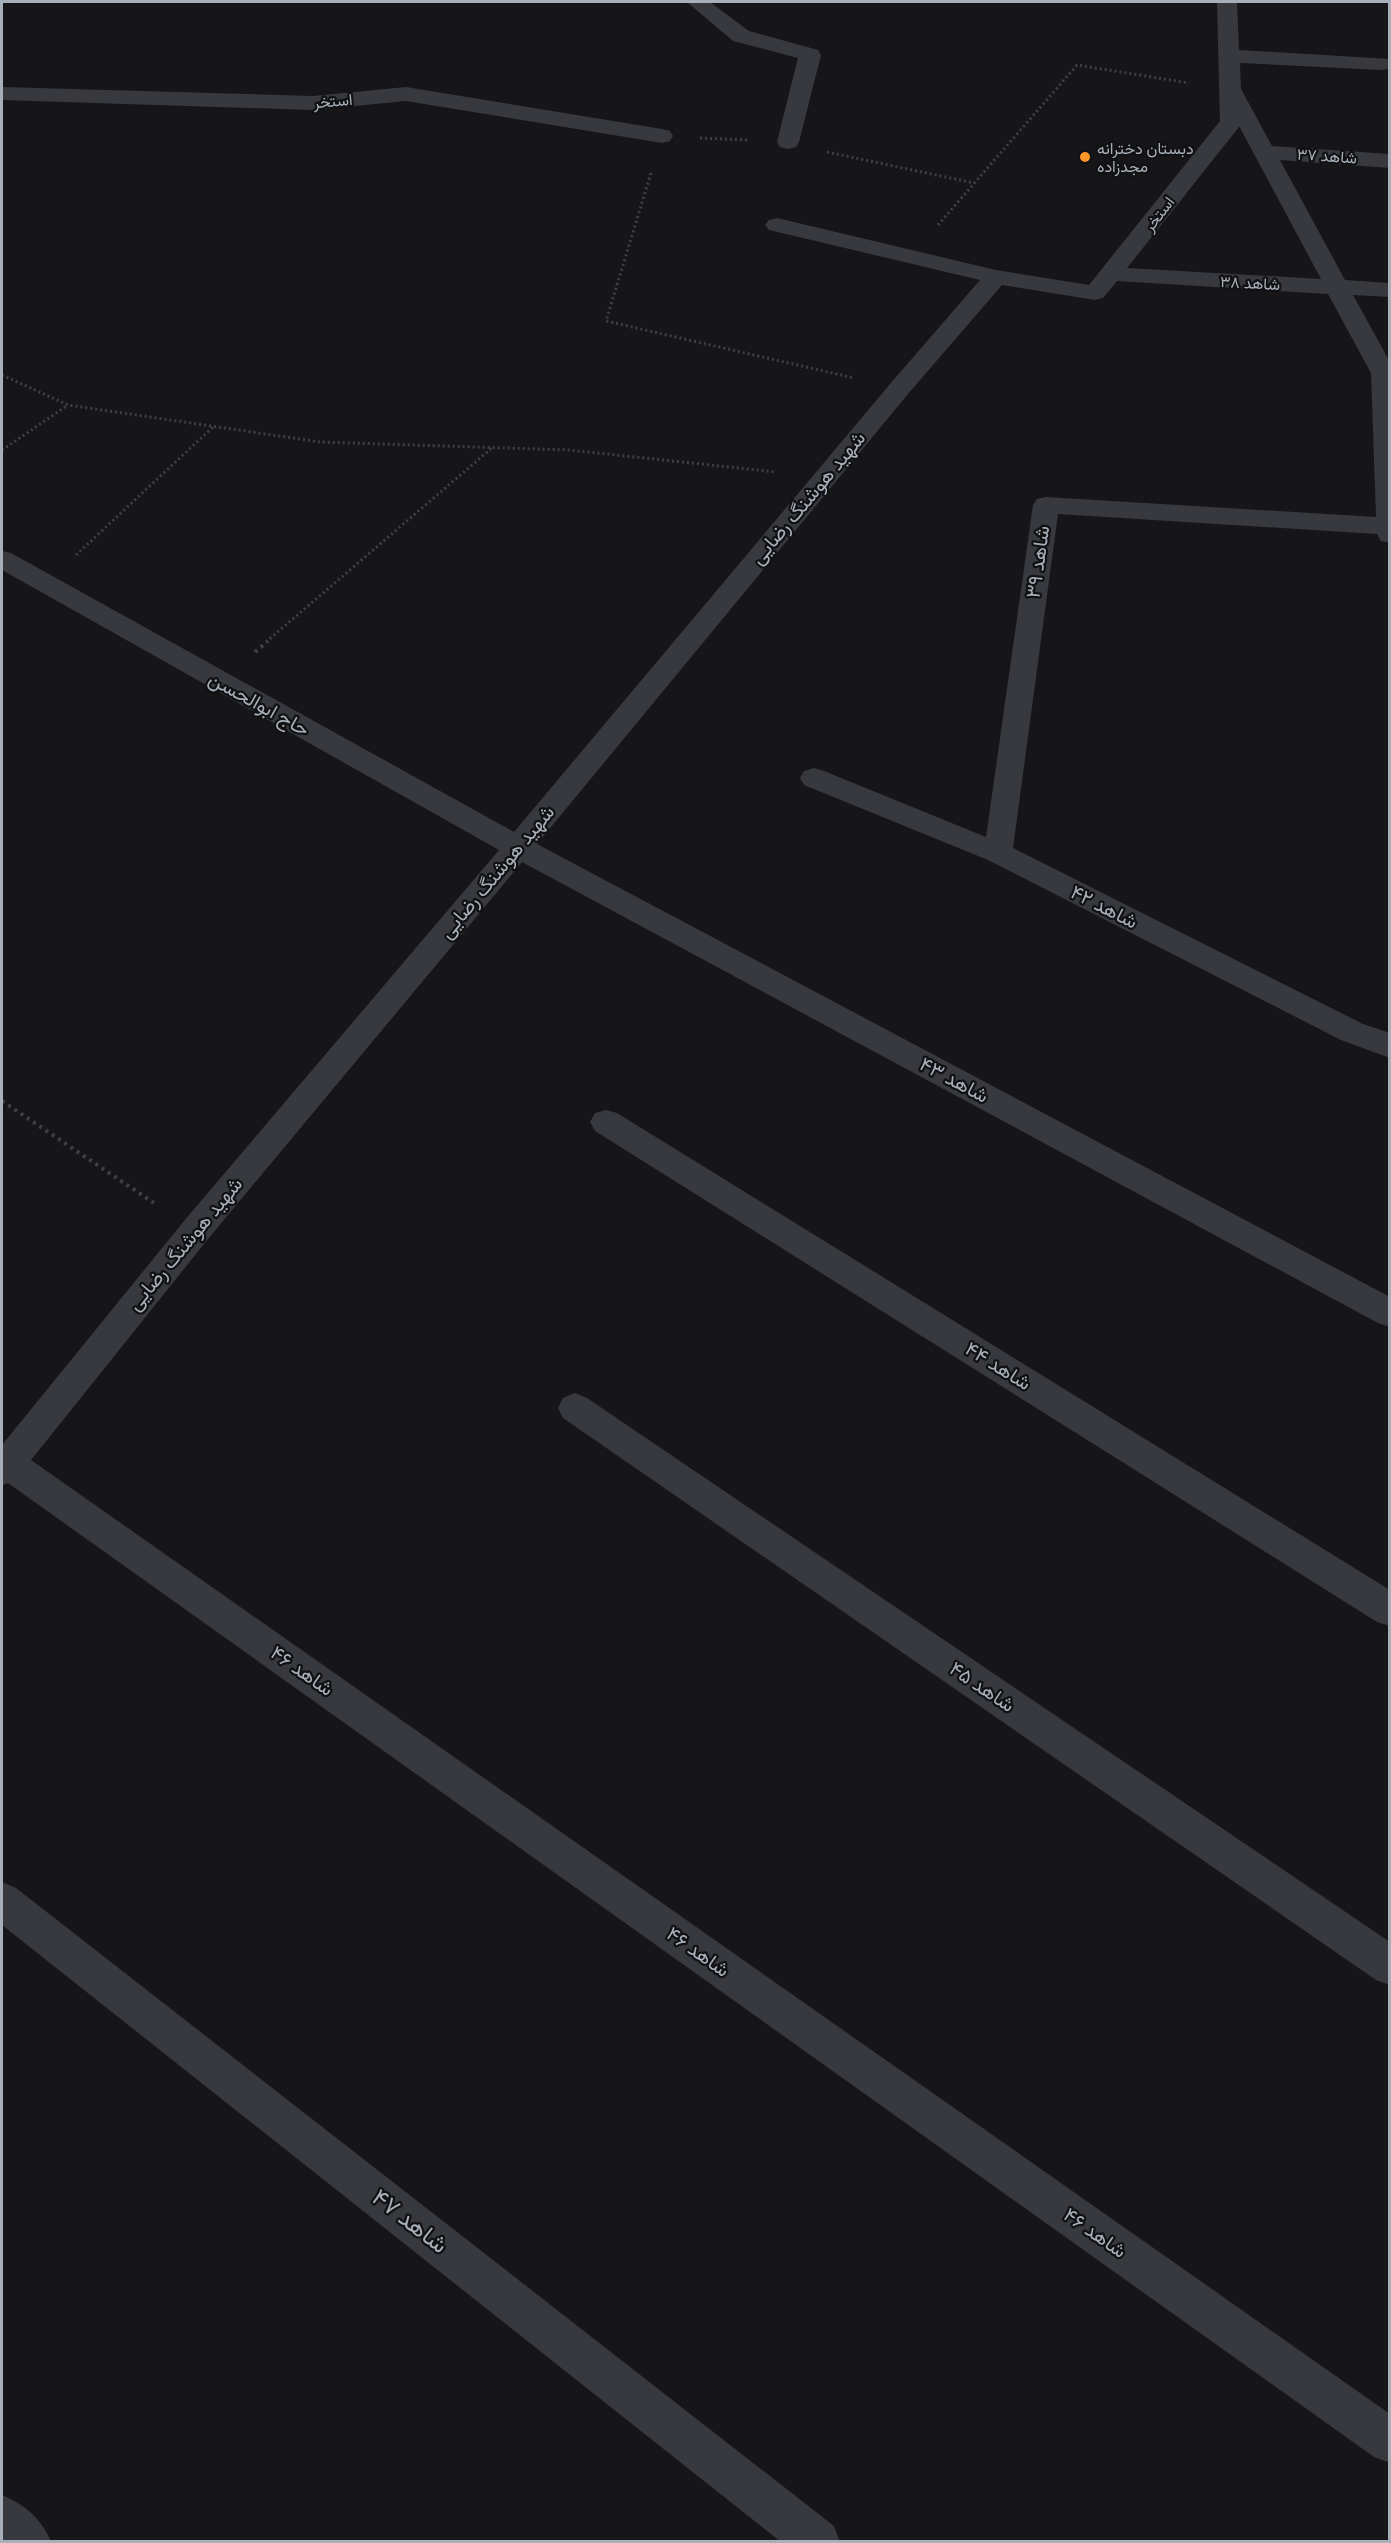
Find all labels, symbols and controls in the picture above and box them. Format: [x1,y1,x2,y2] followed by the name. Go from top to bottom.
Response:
[312,90,353,113] street label: استخر
[1097,139,1194,177] place label: دبستان دخترانه مجدزاده
[1296,144,1358,168] street label: شاهد ۳۷
[1078,150,1092,164] marker: دبستان دخترانه مجدزاده
[1139,193,1179,237] street label: استخر
[1219,272,1281,294] street label: شاهد ۳۸
[746,427,871,570] street label: شهید هوشنگ رضایی
[1022,524,1054,600] street label: شاهد ۳۹
[204,667,313,743] street label: حاج ابوالحسن
[435,801,560,944] street label: شهید هوشنگ رضایی
[1067,880,1141,934] street label: شاهد ۴۲
[916,1052,992,1108] street label: شاهد ۴۳
[123,1173,248,1316] street label: شهید هوشنگ رضایی
[961,1337,1035,1395] street label: شاهد ۴۴
[266,1641,338,1701] street label: شاهد ۴۶
[945,1657,1019,1717] street label: شاهد ۴۵
[662,1922,734,1982] street label: شاهد ۴۶
[367,2183,453,2259] street label: شاهد ۴۷
[1059,2203,1131,2263] street label: شاهد ۴۶

